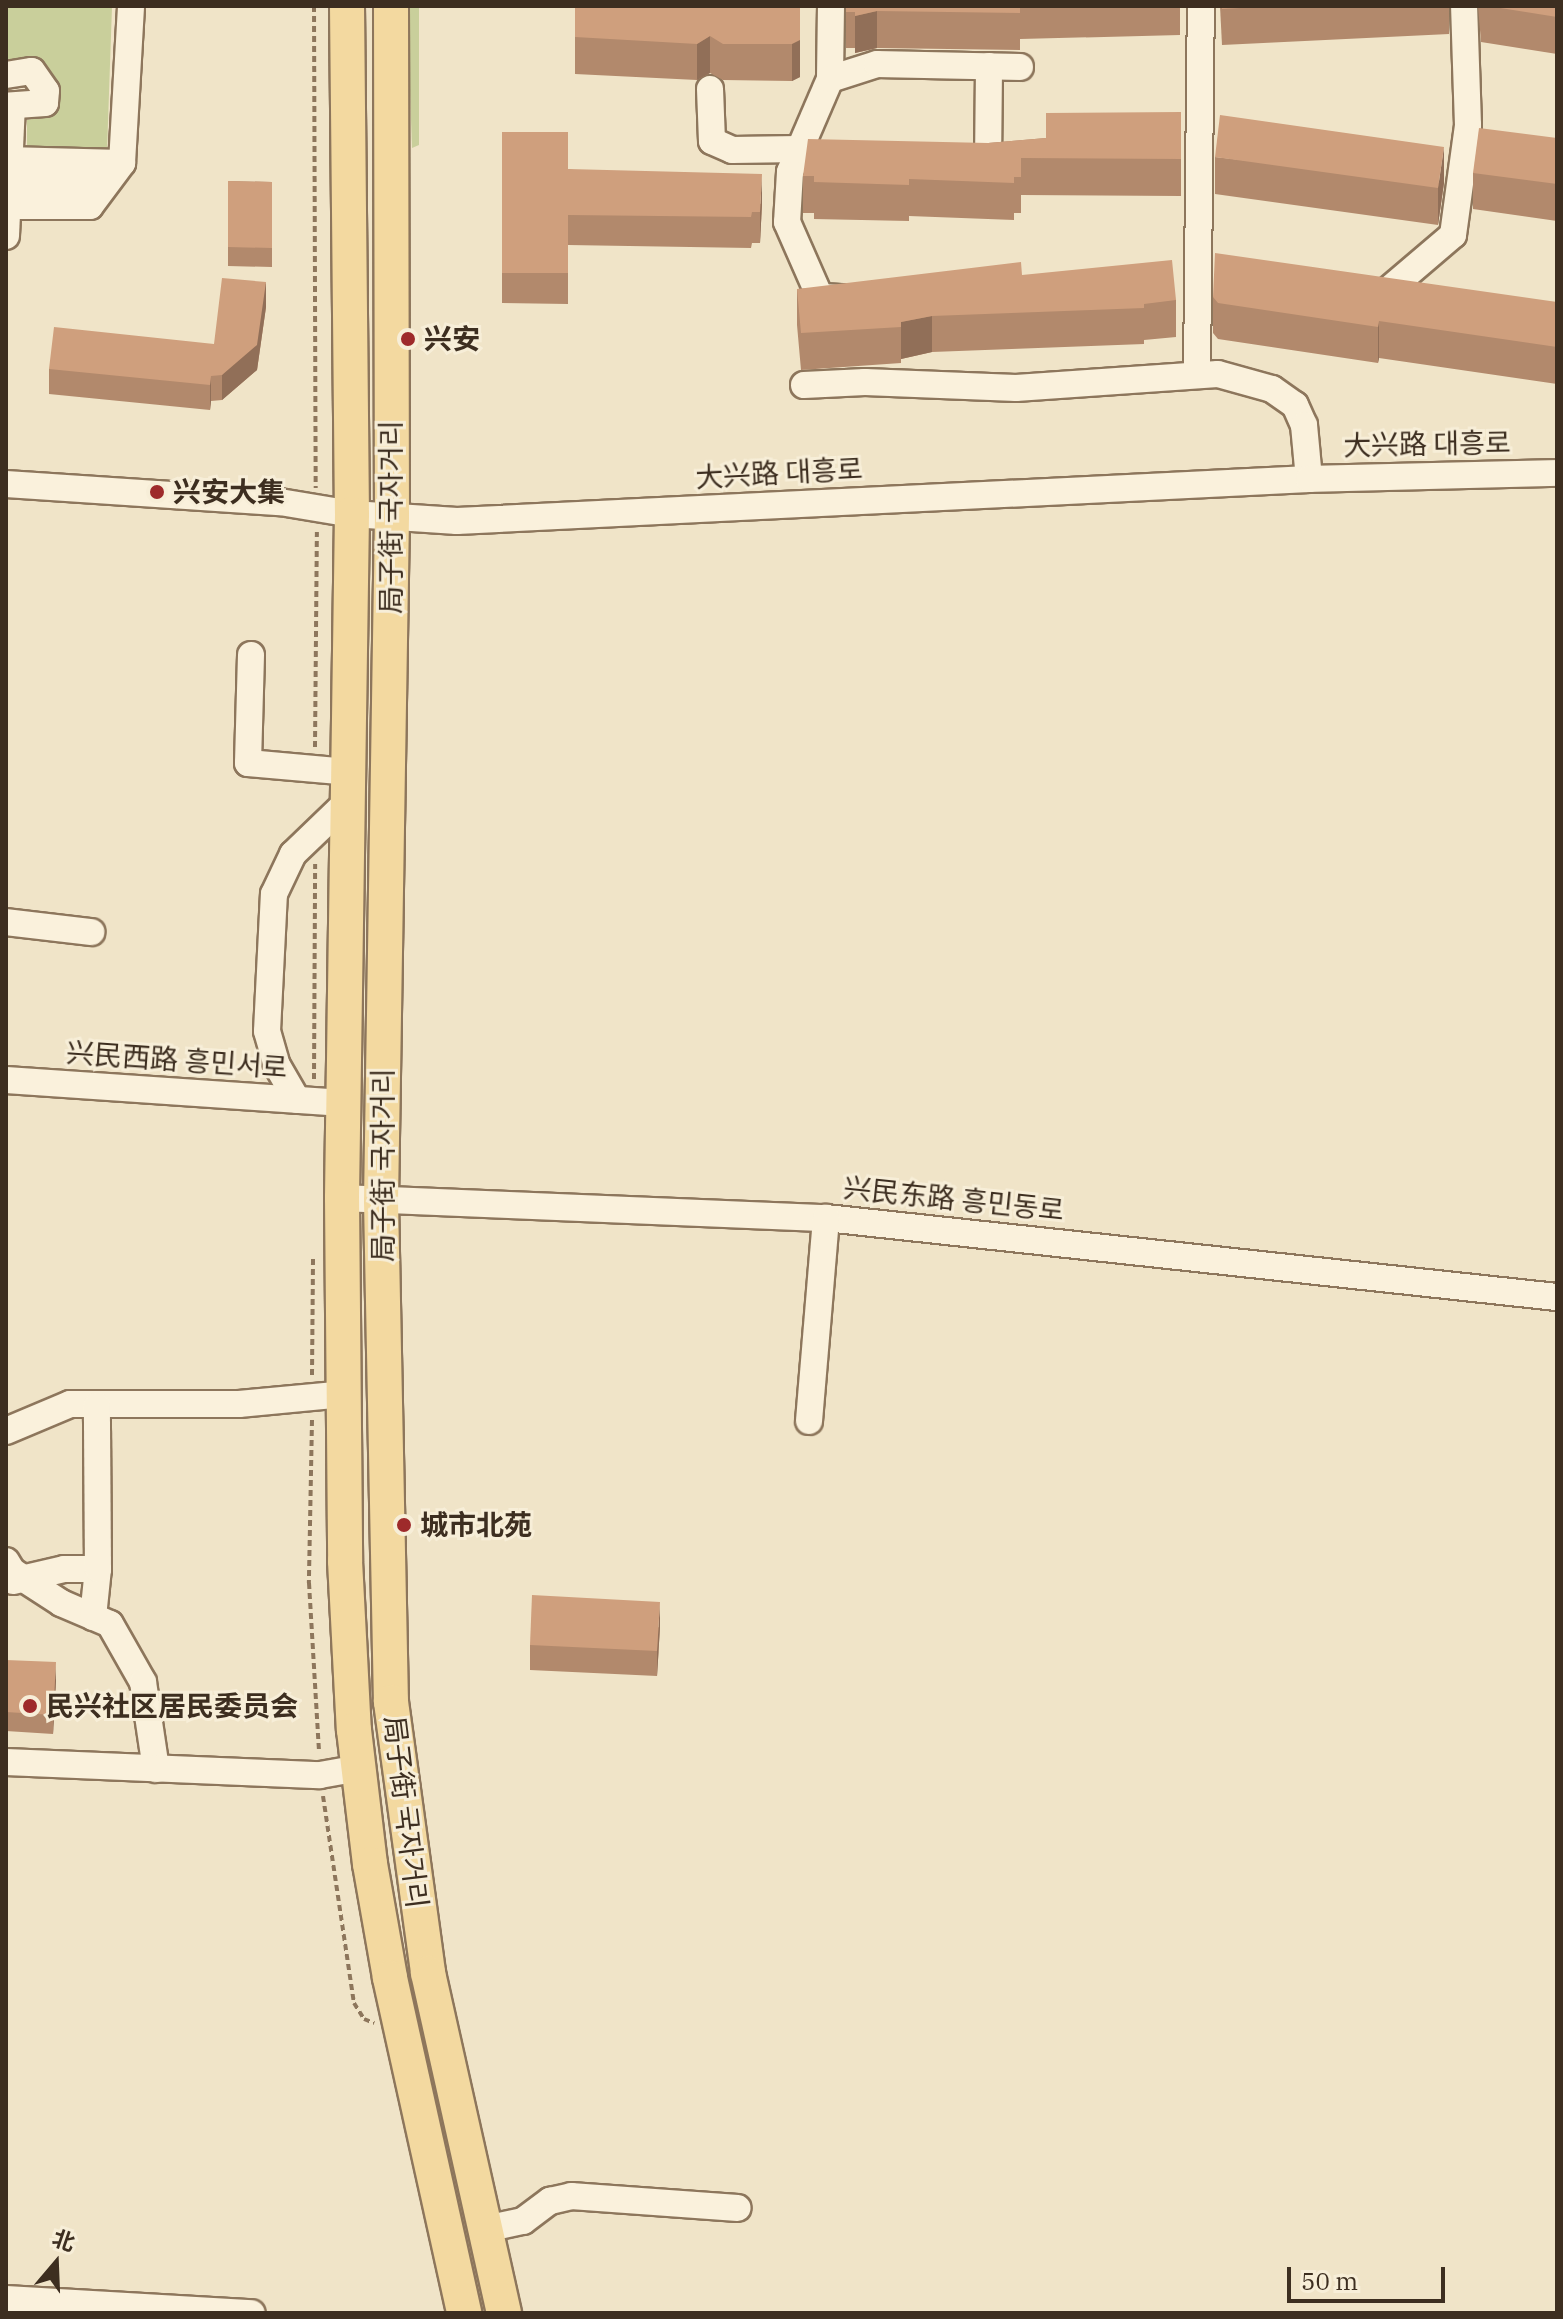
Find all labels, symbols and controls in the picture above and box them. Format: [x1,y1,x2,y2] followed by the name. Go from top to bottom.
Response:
[424,322,480,356] place label: 兴安
[399,330,417,348] marker: 兴安
[374,420,408,614] street label: 局子街 국자거리
[1343,426,1511,462] street label: 大兴路 대흥로
[694,452,864,494] street label: 大兴路 대흥로
[173,475,285,509] place label: 兴安大集
[148,483,166,501] marker: 兴安大集
[65,1036,289,1084] street label: 兴民西路 흥민서로
[366,1068,400,1262] street label: 局子街 국자거리
[842,1171,1066,1227] street label: 兴民东路 흥민동로
[420,1508,532,1542] place label: 城市北苑
[395,1516,413,1534] marker: 城市北苑
[46,1689,298,1723] place label: 民兴社区居民委员会
[21,1697,39,1715] marker: 民兴社区居民委员会
[378,1714,434,1910] street label: 局子街 국자거리
[16,2223,96,2303] north arrow
[49,2223,79,2257] text: 北
[1291,2251,1449,2301] scale bar
[1301,2265,1358,2297] text: 50 m

